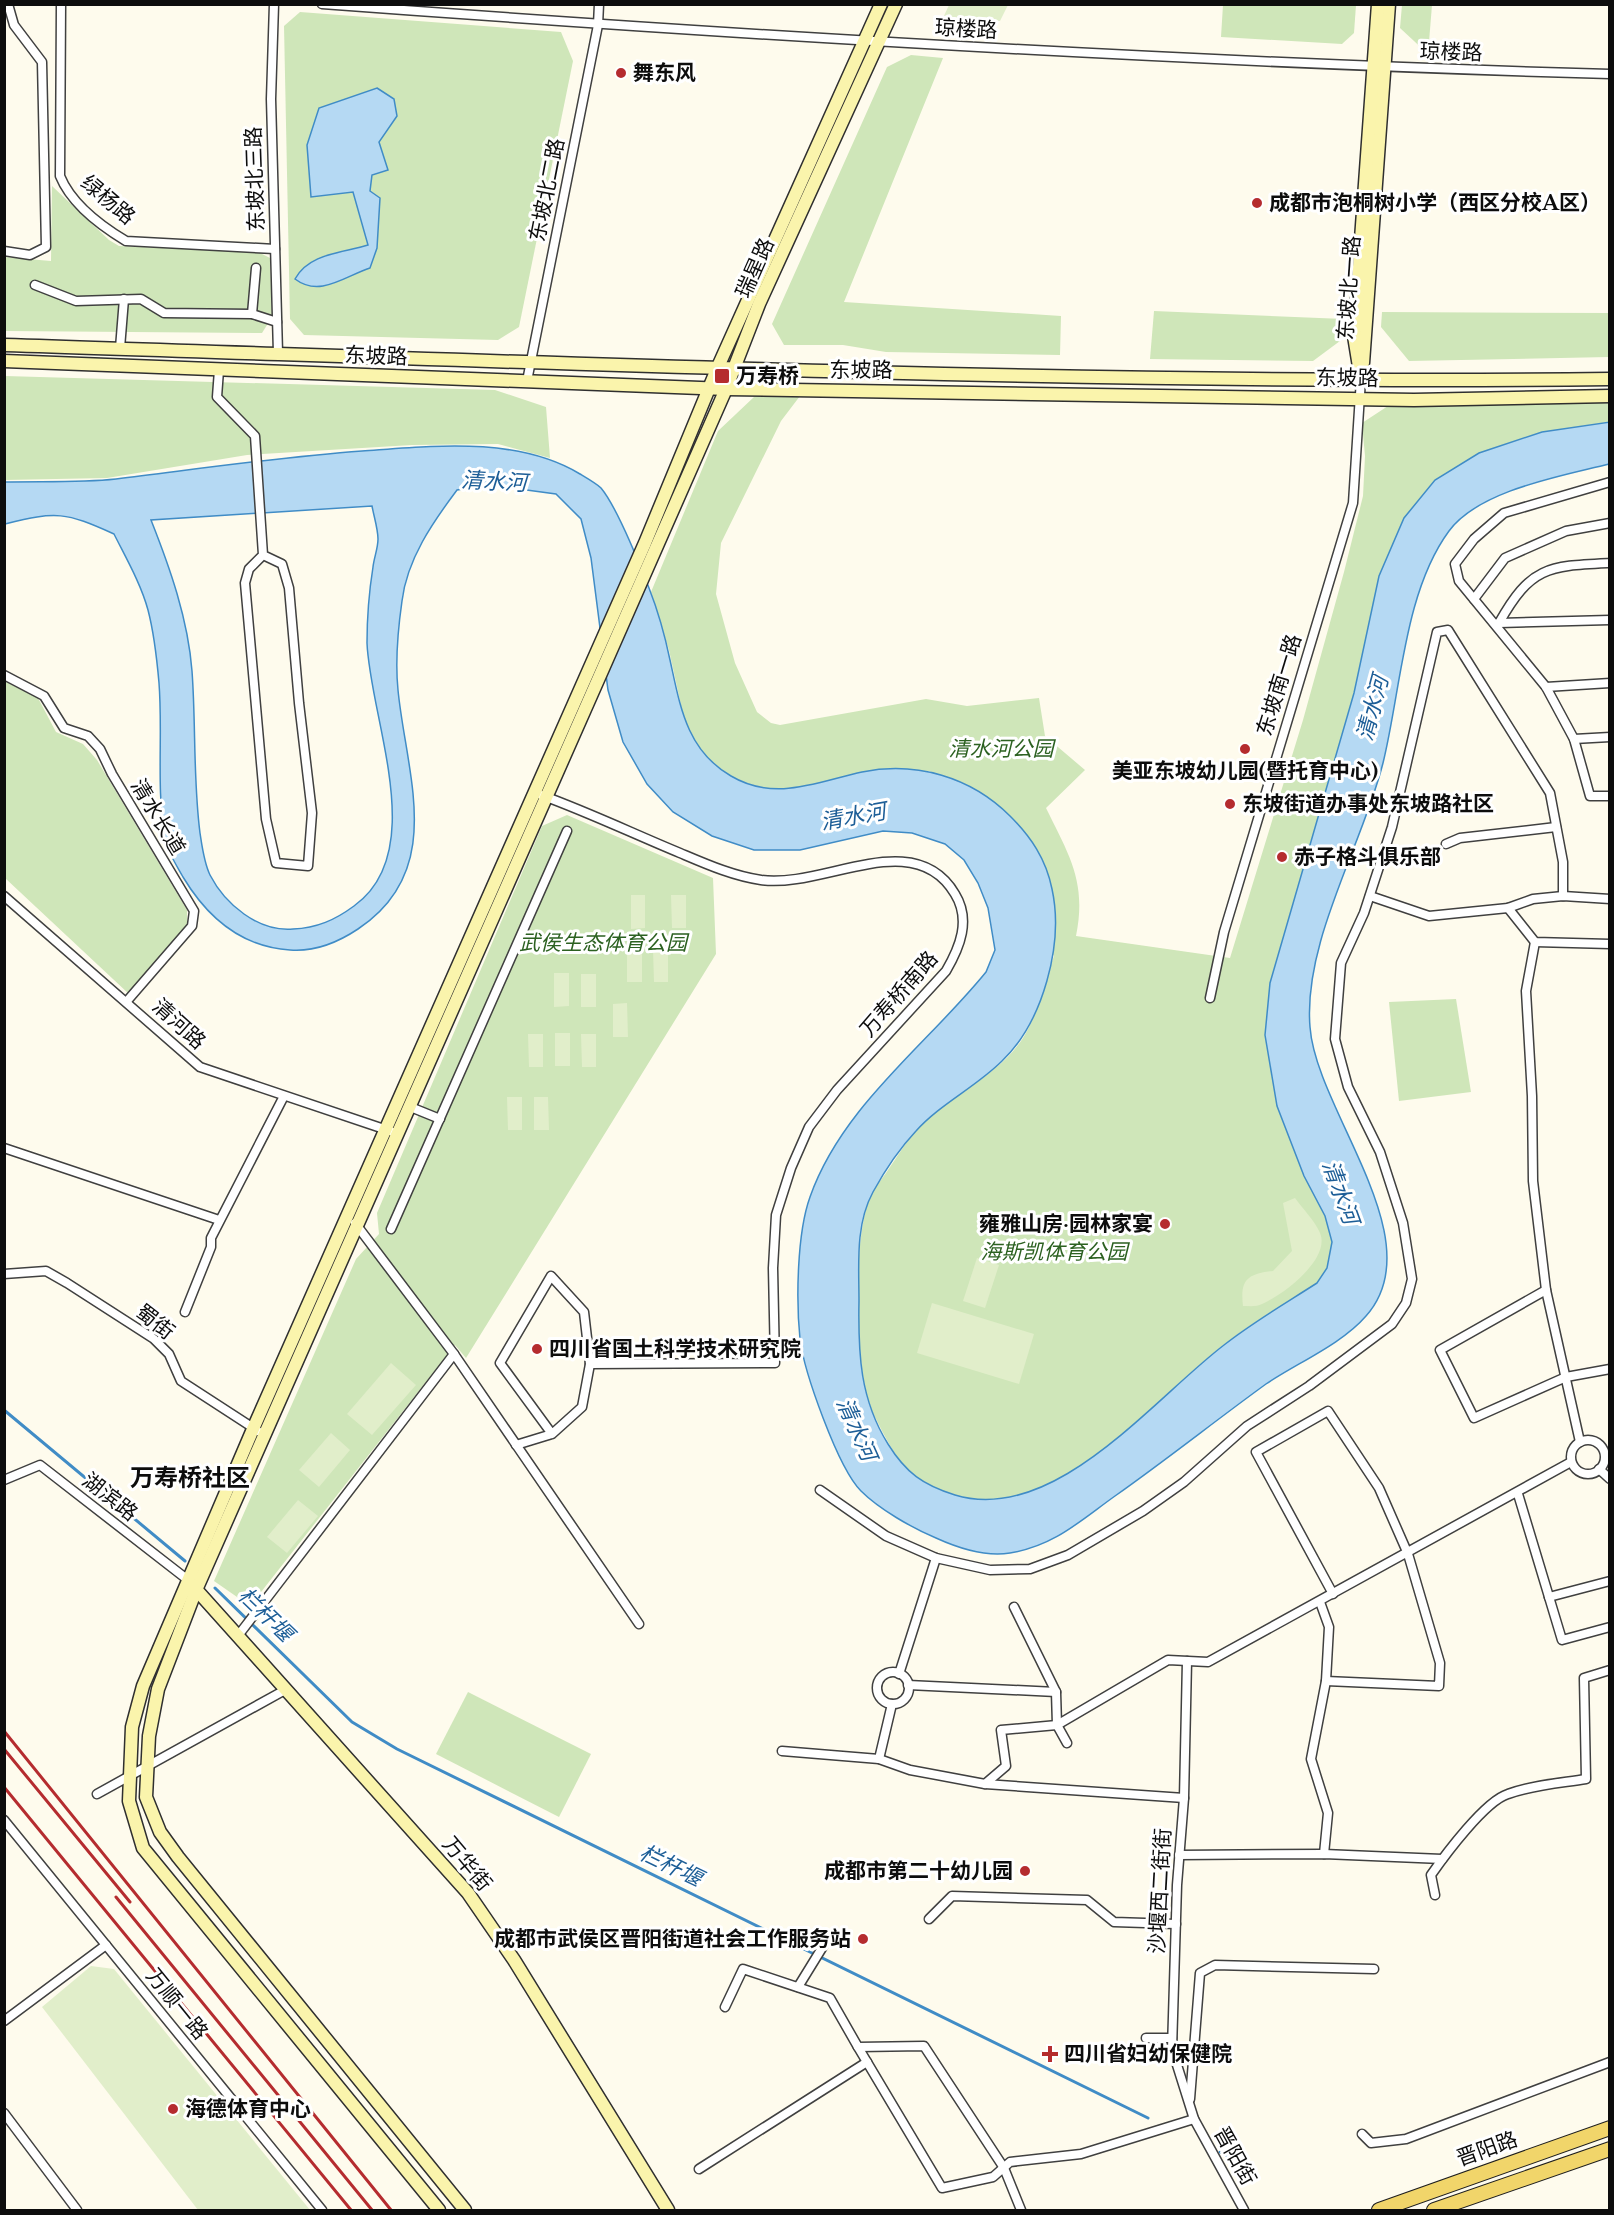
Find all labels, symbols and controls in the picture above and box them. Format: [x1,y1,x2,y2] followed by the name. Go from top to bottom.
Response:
[934,14,998,44] street label: 琼楼路
[1419,38,1483,66] street label: 琼楼路
[633,60,696,86] place label: 舞东风
[614,66,628,80] marker: 舞东风
[240,126,270,232] street label: 东坡北三路
[524,136,570,244] street label: 东坡北二路
[76,170,140,230] street label: 绿杨路
[1269,190,1601,216] place label: 成都市泡桐树小学（西区分校A区）
[1250,196,1264,210] marker: 成都市泡桐树小学（西区分校A区）
[730,234,780,302] street label: 瑞星路
[1332,235,1366,341] street label: 东坡北一路
[344,342,408,370] street label: 东坡路
[830,357,893,383] street label: 东坡路
[736,363,799,389] place label: 万寿桥
[1315,364,1379,392] street label: 东坡路
[713,367,731,385] marker: 万寿桥
[460,466,532,497] water label: 清水河
[1251,631,1307,739] street label: 东坡南一路
[1351,669,1395,744] water label: 清水河
[949,736,1056,762] park label: 清水河公园
[1238,742,1252,756] marker: 美亚东坡幼儿园(暨托育中心)
[1112,758,1378,784] place label: 美亚东坡幼儿园(暨托育中心)
[125,774,191,860] street label: 清水长道
[1242,791,1494,817] place label: 东坡街道办事处东坡路社区
[818,797,892,836] water label: 清水河
[1223,797,1237,811] marker: 东坡街道办事处东坡路社区
[1294,844,1441,870] place label: 赤子格斗俱乐部
[1275,850,1289,864] marker: 赤子格斗俱乐部
[519,930,690,956] park label: 武侯生态体育公园
[855,946,943,1042] street label: 万寿桥南路
[147,993,211,1055] street label: 清河路
[1317,1157,1366,1232] water label: 清水河
[979,1211,1153,1237] place label: 雍雅山房·园林家宴
[1158,1217,1172,1231] marker: 雍雅山房·园林家宴
[981,1239,1130,1265] park label: 海斯凯体育公园
[130,1299,180,1345] street label: 蜀街
[549,1336,801,1362] place label: 四川省国土科学技术研究院
[530,1342,544,1356] marker: 四川省国土科学技术研究院
[831,1394,884,1468] water label: 清水河
[130,1463,250,1492] district label: 万寿桥社区
[77,1467,143,1527] street label: 湖滨路
[233,1582,302,1650] water label: 栏杆堰
[1144,1827,1176,1955] street label: 沙堰西二街街
[437,1832,497,1896] street label: 万华街
[635,1839,710,1894] water label: 栏杆堰
[824,1858,1013,1884] place label: 成都市第二十幼儿园
[1018,1864,1032,1878] marker: 成都市第二十幼儿园
[494,1926,851,1952] place label: 成都市武侯区晋阳街道社会工作服务站
[856,1932,870,1946] marker: 成都市武侯区晋阳街道社会工作服务站
[140,1963,214,2045] street label: 万顺一路
[1064,2041,1232,2067] place label: 四川省妇幼保健院
[1041,2045,1059,2063] marker: 四川省妇幼保健院
[185,2096,311,2122] place label: 海德体育中心
[166,2102,180,2116] marker: 海德体育中心
[1208,2122,1262,2190] street label: 晋阳街
[1453,2126,1521,2172] street label: 晋阳路

